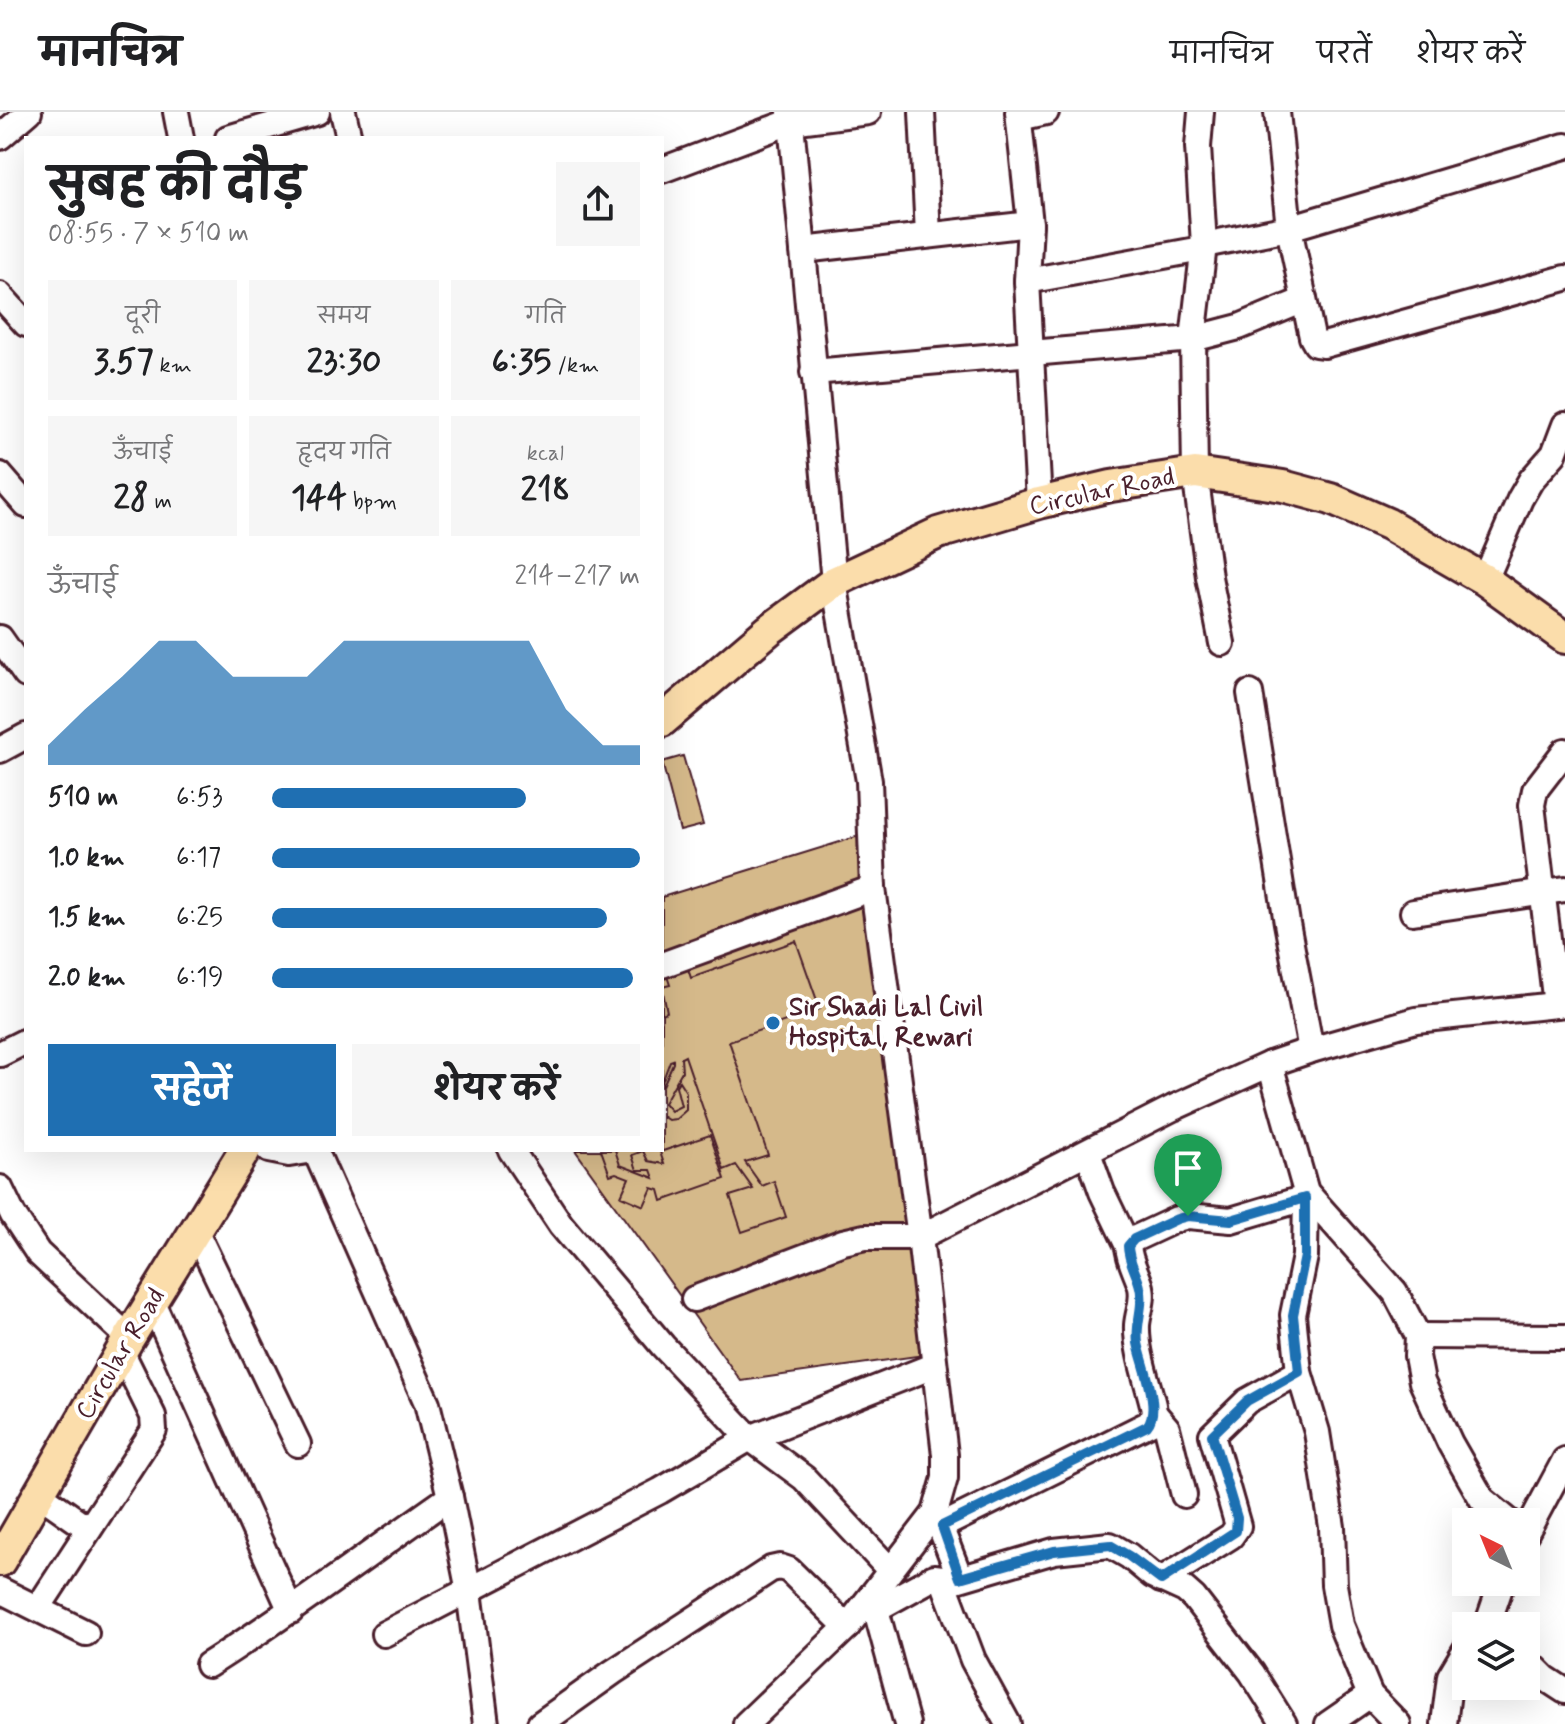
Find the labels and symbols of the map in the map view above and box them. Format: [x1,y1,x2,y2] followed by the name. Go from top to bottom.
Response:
[1026,460,1178,524] street label: Circular Road
[789,991,983,1055] place label: Sir Shadi Lal Civil Hospital, Rewari
[764,1014,782,1032] marker: Sir Shadi Lal Civil Hospital, Rewari
[1154,1134,1222,1216] pin
[68,1282,174,1426] street label: Circular Road
[1452,1508,1540,1596] north arrow

